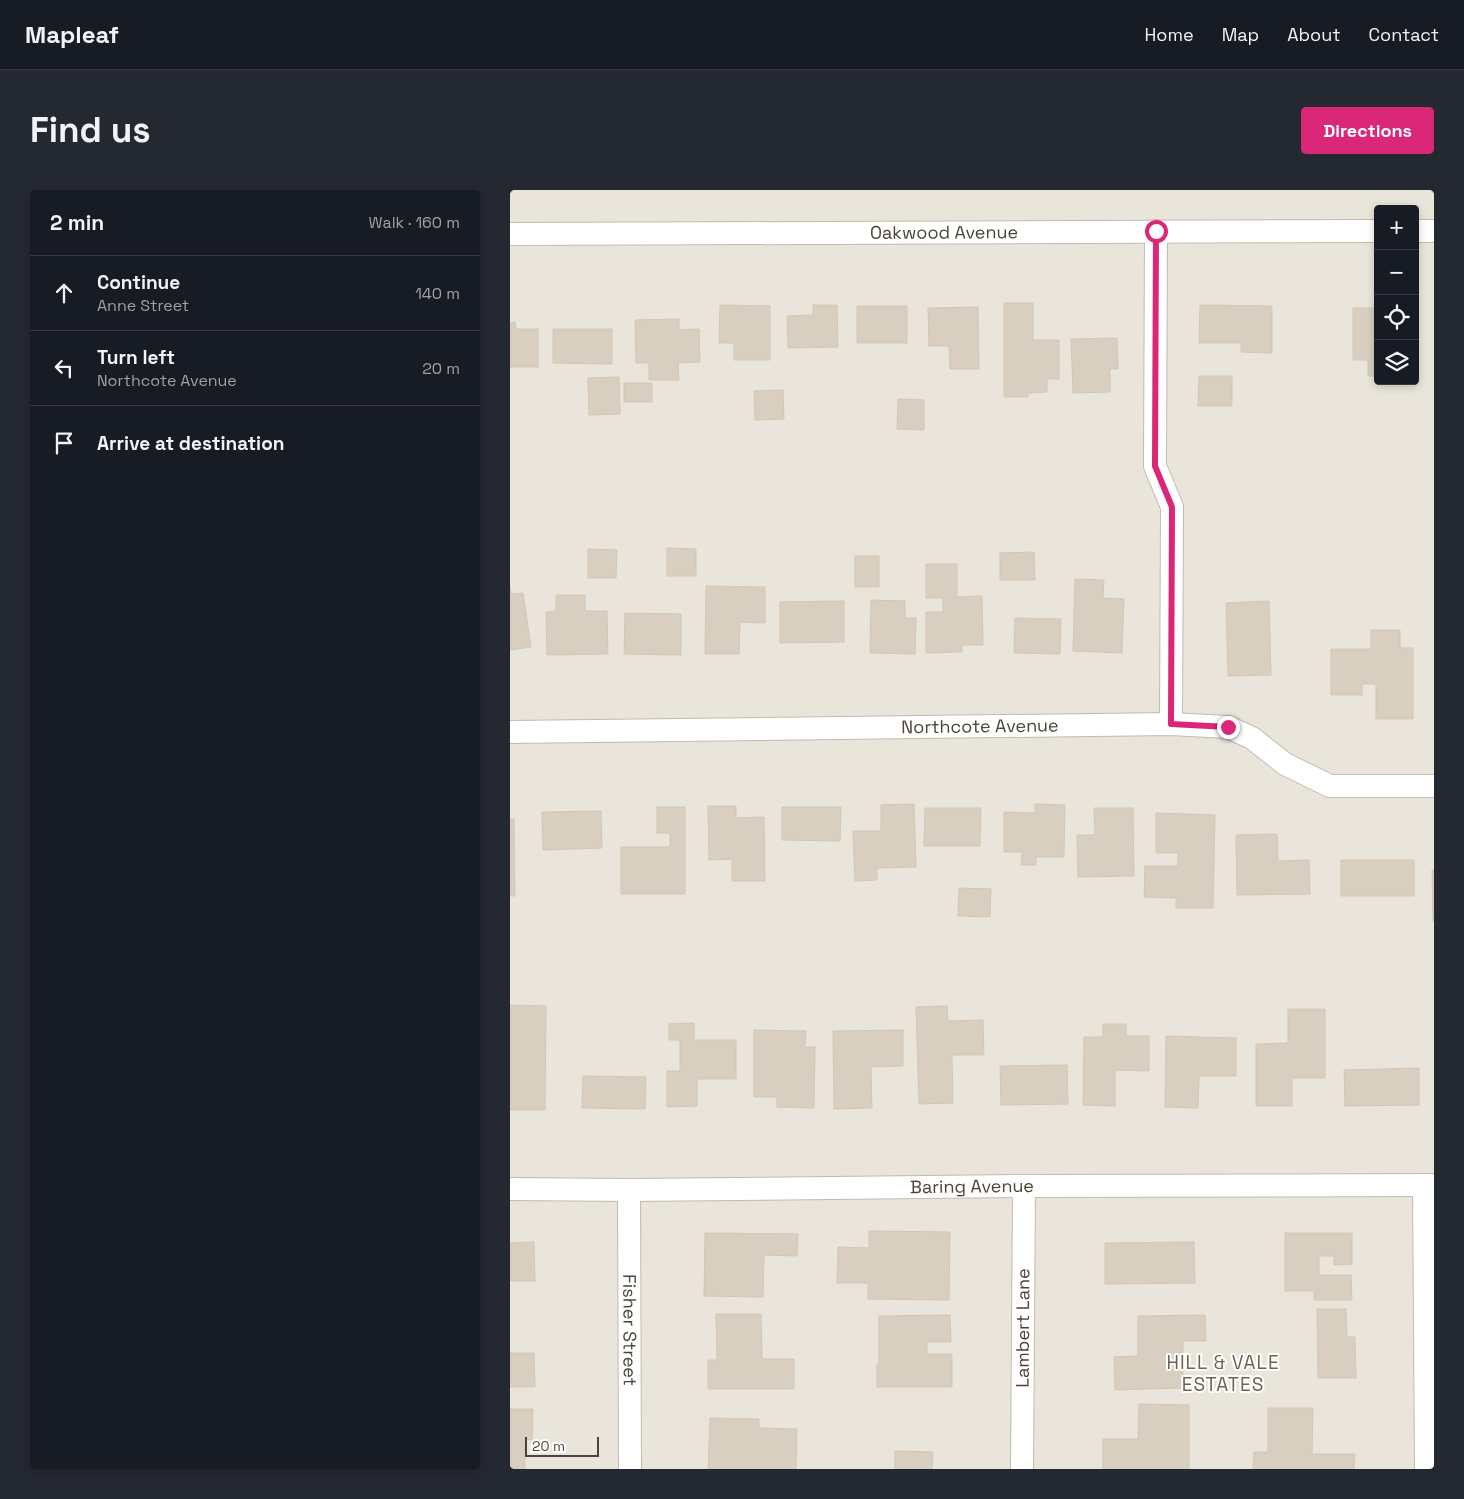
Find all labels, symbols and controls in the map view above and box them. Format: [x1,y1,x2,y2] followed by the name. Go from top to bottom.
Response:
[25,19,119,50] text: Mapleaf
[1145,23,1194,46] text: Home
[1222,23,1259,46] text: Map
[1287,23,1341,46] text: About
[1369,23,1439,46] text: Contact
[1301,107,1434,154] button: Directions
[30,108,151,152] text: Find us
[1374,205,1419,385] map controls
[1374,205,1419,250] button: +
[50,209,104,236] text: 2 min
[369,212,460,233] text: Walk · 160 m
[870,220,1018,244] street label: Oakwood Avenue
[1145,220,1168,243] route start
[1374,250,1419,295] button: −
[97,270,180,295] text: Continue
[50,279,78,307] icon: ahead
[415,283,460,304] text: 140 m
[97,295,189,316] text: Anne Street
[1374,295,1419,340] button: locate
[1374,340,1419,385] button: layers
[97,345,175,370] text: Turn left
[50,354,78,382] icon: left
[422,358,460,379] text: 20 m
[97,370,237,391] text: Northcote Avenue
[50,429,78,457] icon: arrive
[97,431,285,456] text: Arrive at destination
[901,713,1059,738] street label: Northcote Avenue
[1217,716,1240,739] route end
[910,1174,1034,1198] street label: Baring Avenue
[1011,1268,1034,1388] street label: Lambert Lane
[618,1274,642,1386] street label: Fisher Street
[1166,1350,1280,1397] district label: HILL & VALE ESTATES
[525,1434,599,1457] scale bar
[532,1437,565,1455] text: 20 m

